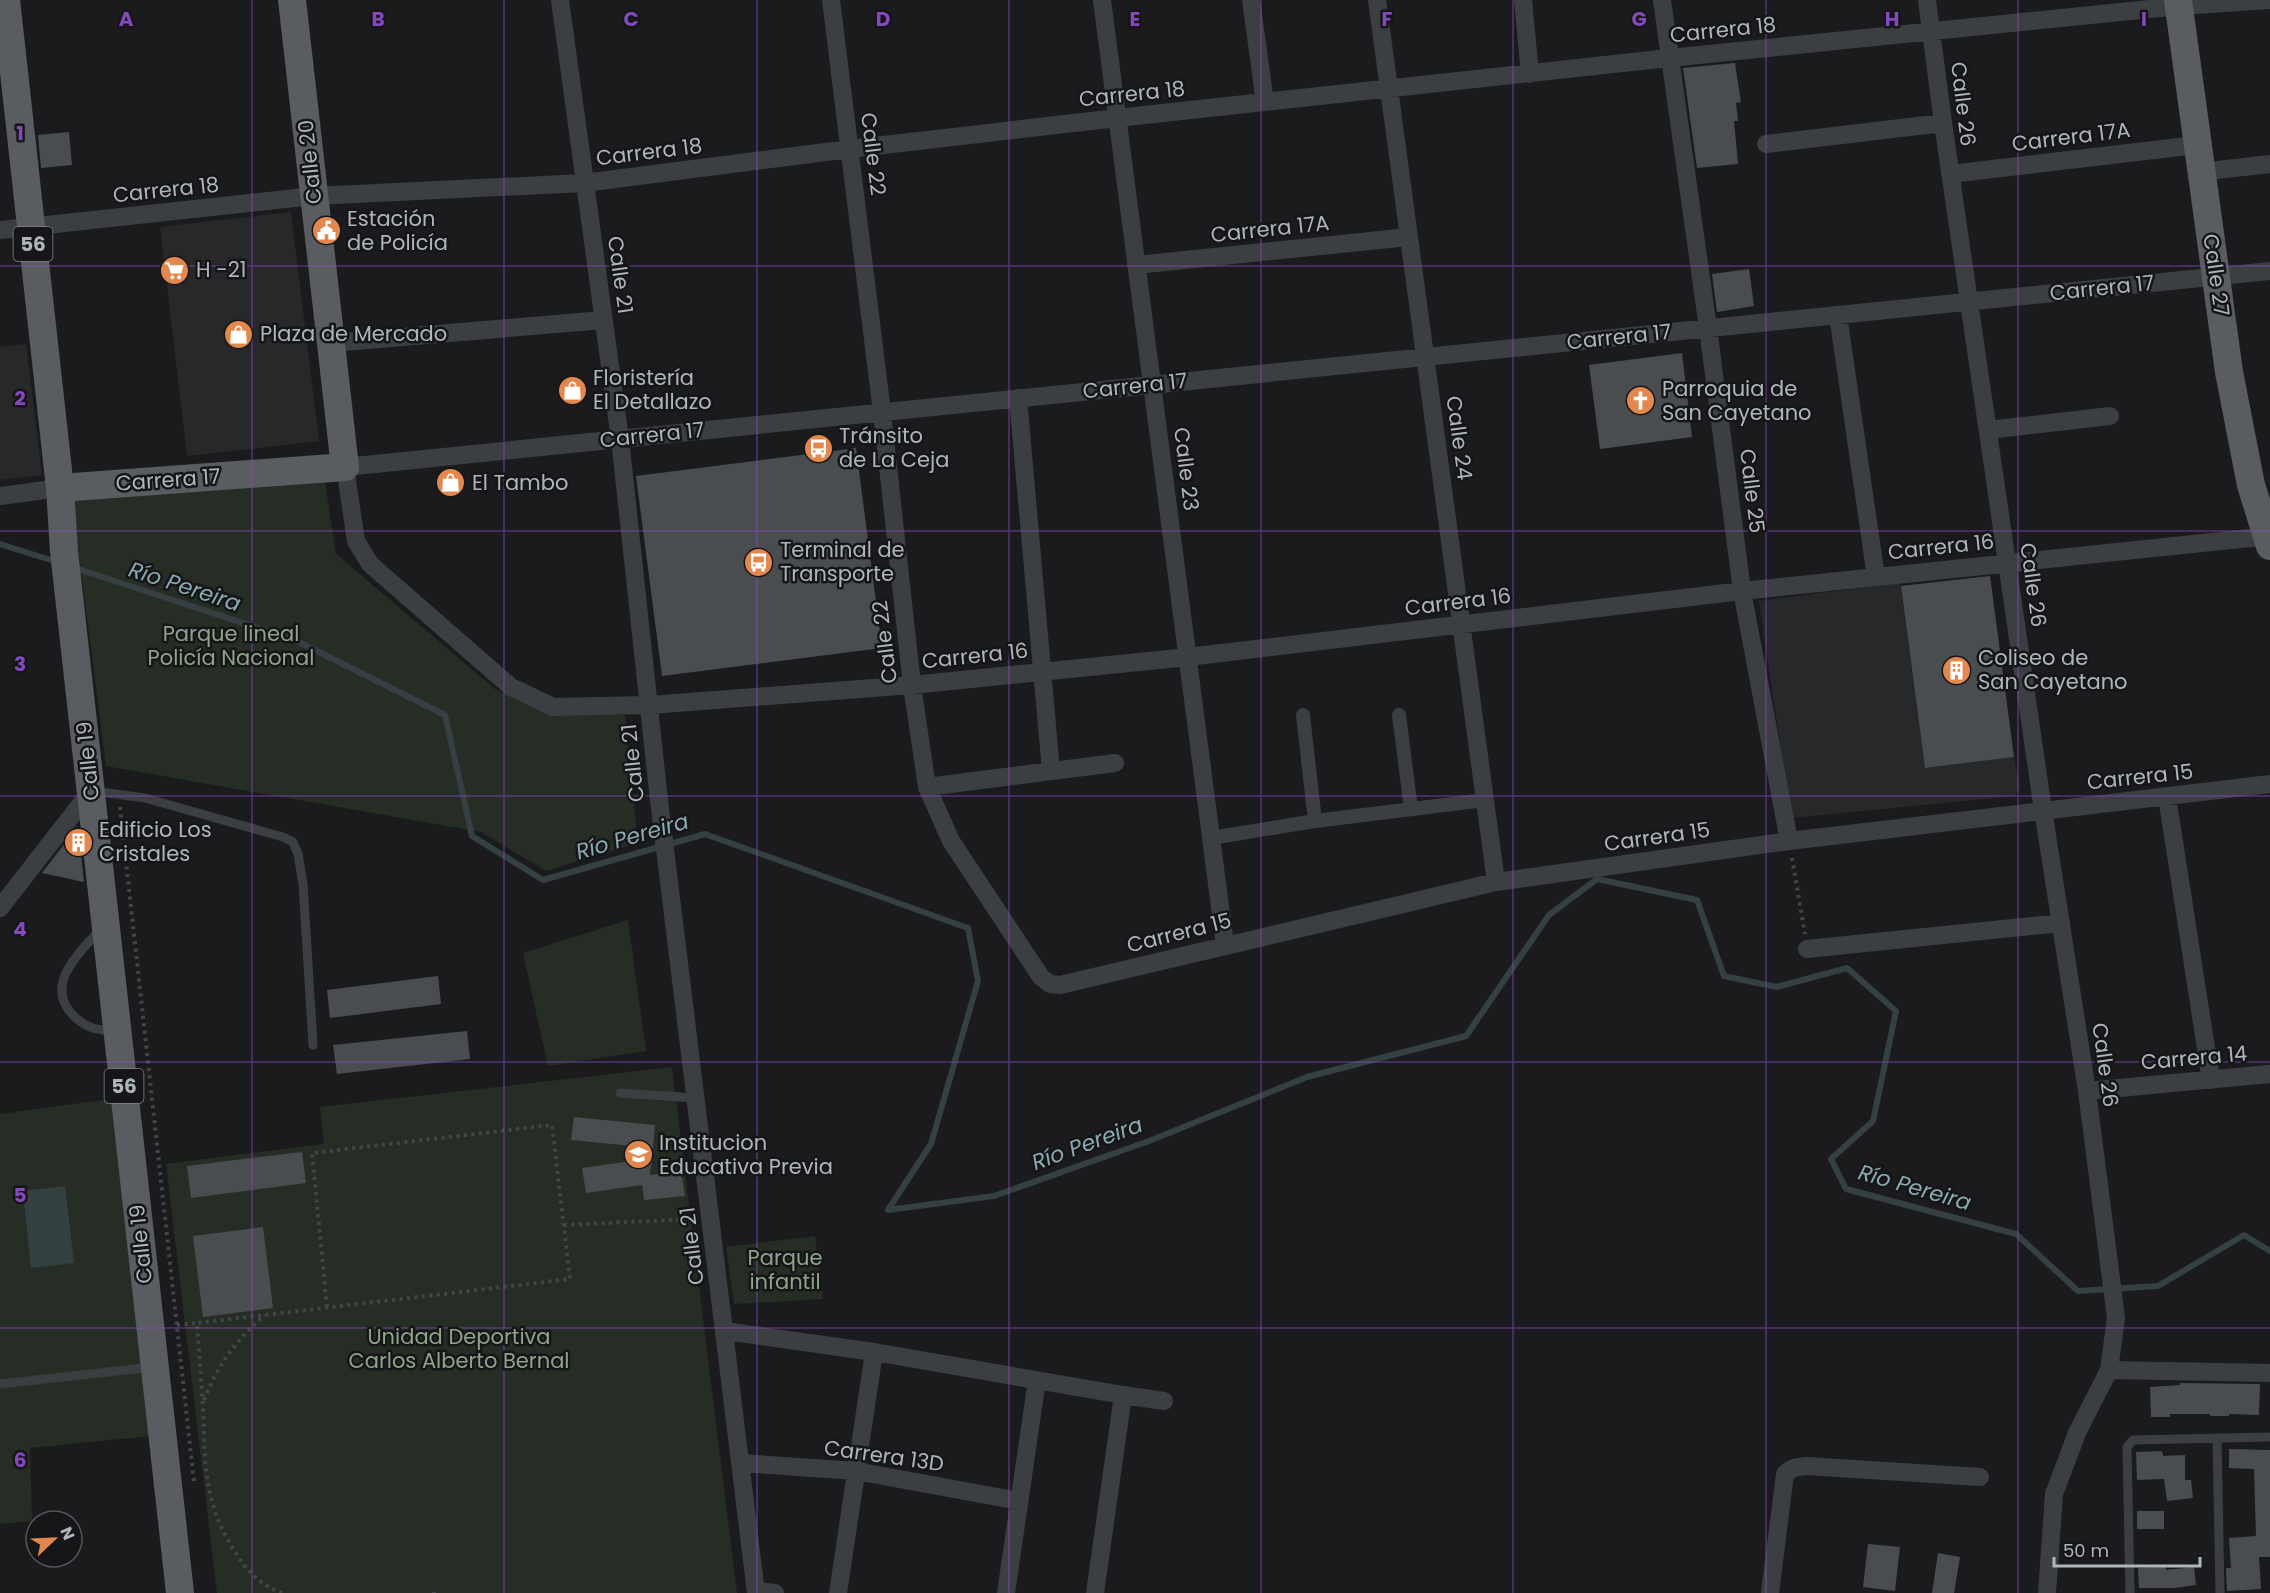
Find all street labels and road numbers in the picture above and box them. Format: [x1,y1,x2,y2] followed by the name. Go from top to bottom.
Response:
[1668,10,1778,50] street label: Carrera 18
[1944,60,1983,148] street label: Calle 26
[1077,74,1187,114] street label: Carrera 18
[854,111,893,197] street label: Calle 22
[2010,115,2132,158] street label: Carrera 17A
[291,118,328,206] street label: Calle 20
[594,131,704,172] street label: Carrera 18
[111,170,221,210] street label: Carrera 18
[1209,208,1331,249] street label: Carrera 17A
[14,227,52,261] road number: 56
[2196,232,2237,318] street label: Calle 27
[601,234,640,316] street label: Calle 21
[2048,268,2156,307] street label: Carrera 17
[1565,317,1673,356] street label: Carrera 17
[1081,366,1189,405] street label: Carrera 17
[1439,394,1480,482] street label: Calle 24
[598,415,706,454] street label: Carrera 17
[1167,426,1206,512] street label: Calle 23
[1733,447,1772,535] street label: Calle 25
[115,461,221,498] street label: Carrera 17
[1886,527,1996,567] street label: Carrera 16
[2013,541,2054,629] street label: Calle 26
[1403,581,1513,622] street label: Carrera 16
[865,599,904,685] street label: Calle 22
[920,636,1030,676] street label: Carrera 16
[69,720,106,802] street label: Calle 19
[614,723,651,803] street label: Calle 21
[2085,757,2194,796] street label: Carrera 15
[1602,815,1712,858] street label: Carrera 15
[1124,906,1234,959] street label: Carrera 15
[2085,1021,2126,1109] street label: Calle 26
[2140,1038,2248,1077] street label: Carrera 14
[104,1069,144,1103] road number: 56
[122,1203,159,1285] street label: Calle 19
[672,1205,711,1287] street label: Calle 21
[822,1433,946,1478] street label: Carrera 13D

